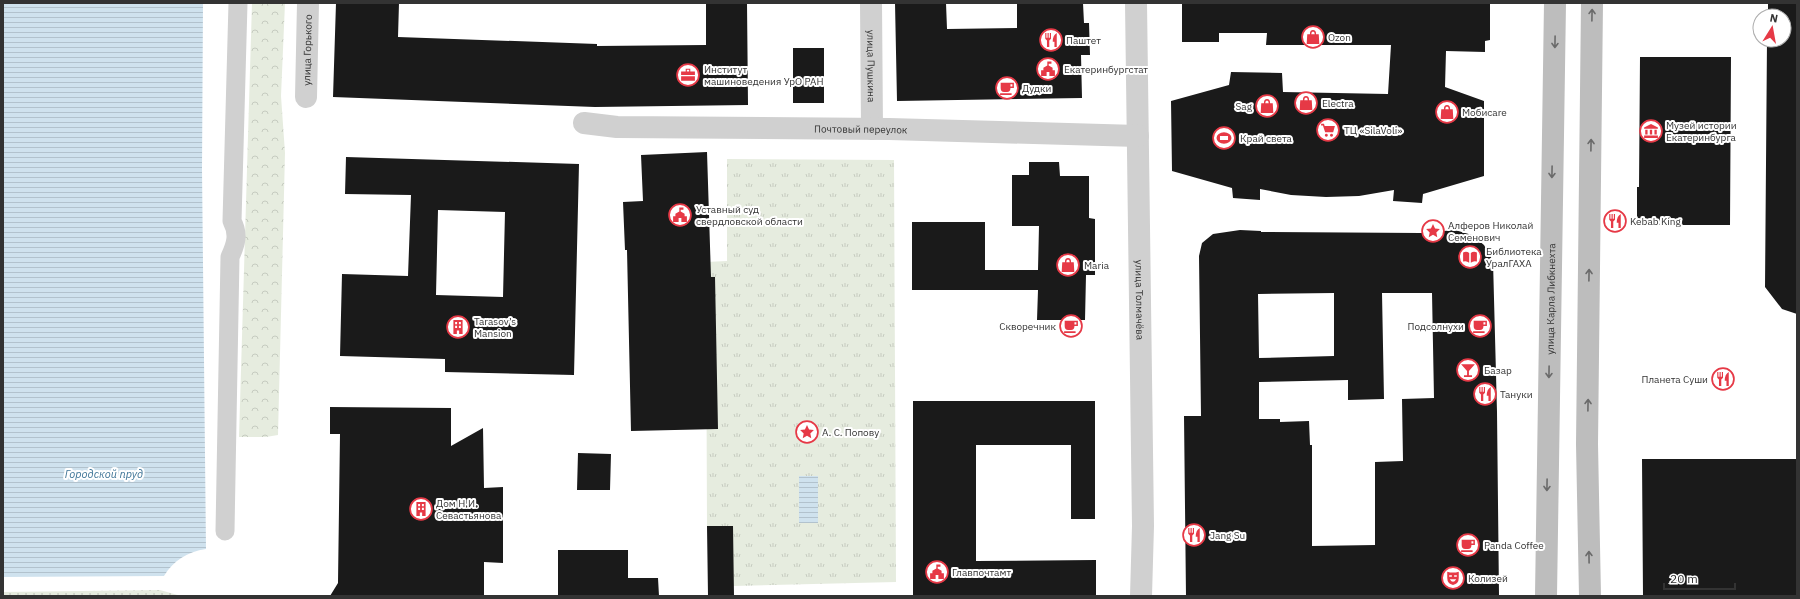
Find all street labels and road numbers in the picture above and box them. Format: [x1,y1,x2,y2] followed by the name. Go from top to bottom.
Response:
[300,14,314,86] street label: улица Горького
[865,30,878,103] street label: улица Пушкина
[814,122,908,136] street label: Почтовый переулок
[1543,243,1558,355] street label: улица Карла Либкнехта
[1133,260,1147,341] street label: улица Толмачёва

